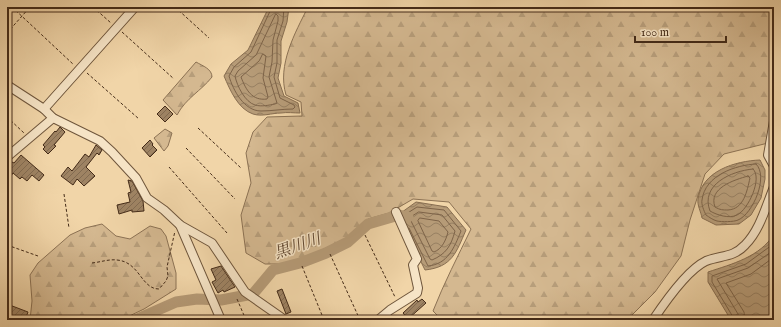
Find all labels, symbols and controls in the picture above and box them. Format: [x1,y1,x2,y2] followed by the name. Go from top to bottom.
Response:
[635,18,726,44] scale bar
[641,25,669,40] text: 100 m
[272,229,325,264] water label: 黒川川

